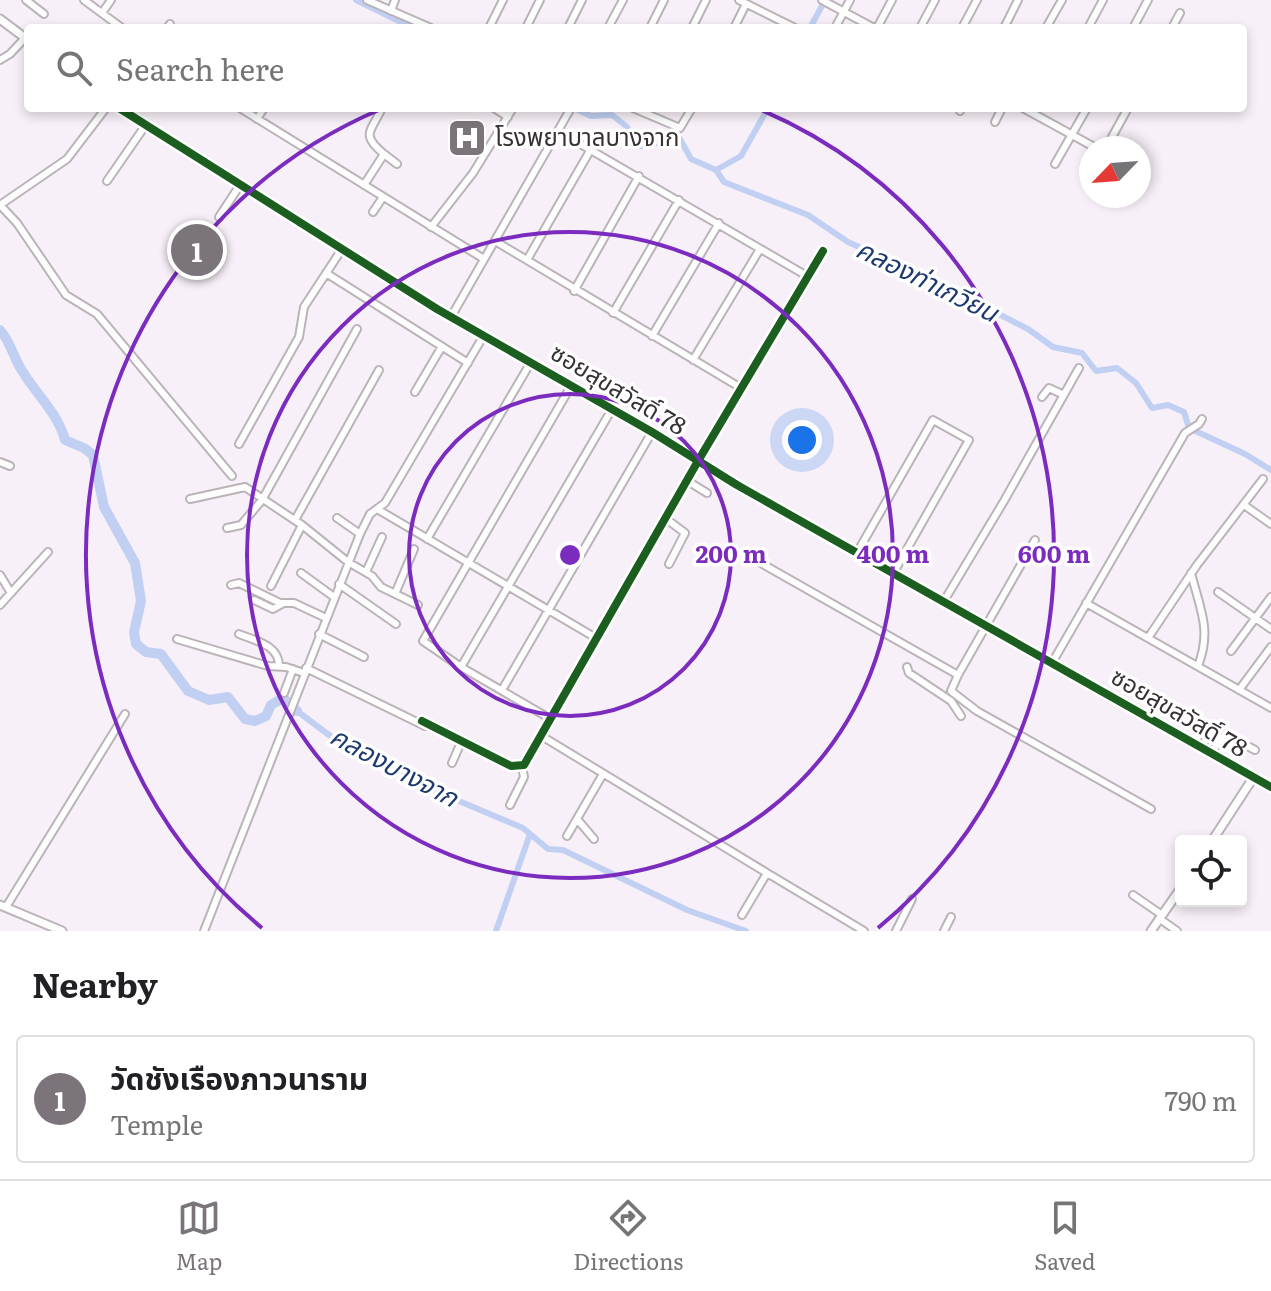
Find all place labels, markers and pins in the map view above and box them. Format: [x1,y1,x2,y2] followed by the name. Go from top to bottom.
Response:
[446,117,488,159] hospital icon: โรงพยาบาลบางจาก
[495,118,679,153] place label: โรงพยาบาลบางจาก
[171,220,223,280] pin: 1
[556,541,584,569] centre of rings

